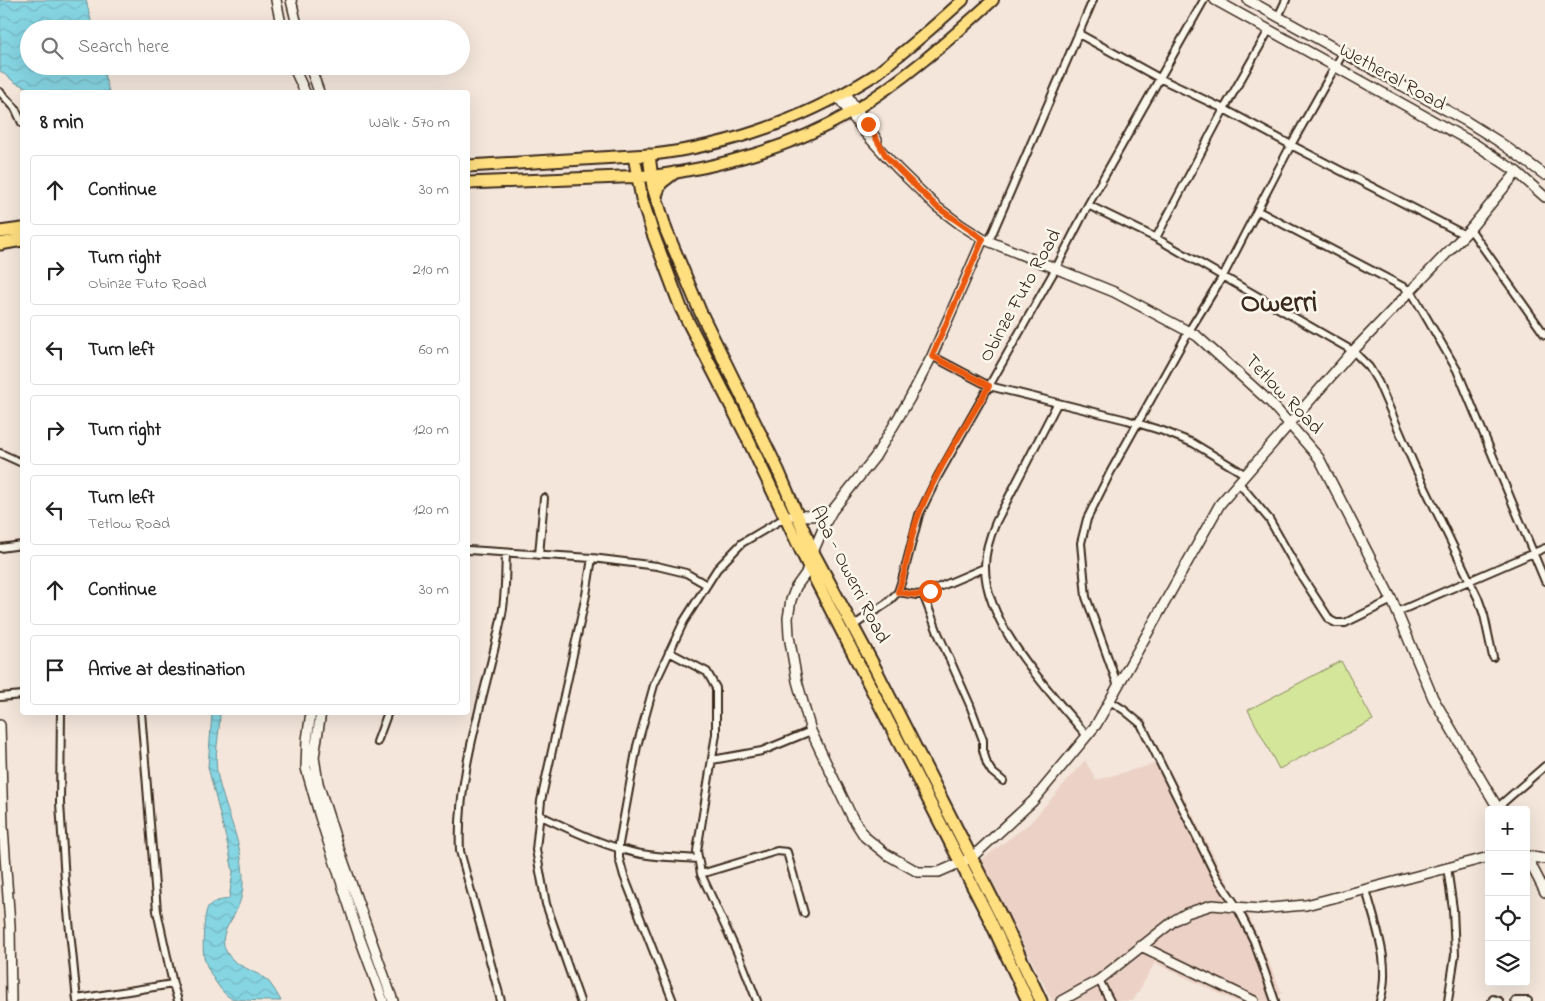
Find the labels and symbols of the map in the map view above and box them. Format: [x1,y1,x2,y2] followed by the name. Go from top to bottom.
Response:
[1333,37,1451,119] street label: Wetheral Road
[857,113,880,136] route end
[972,224,1070,368] street label: Obinze Futo Road
[1241,282,1317,326] district label: Owerri
[1237,348,1329,442] street label: Tetlow Road
[802,501,896,649] street label: Aba - Owerri Road
[919,580,942,603] route start

